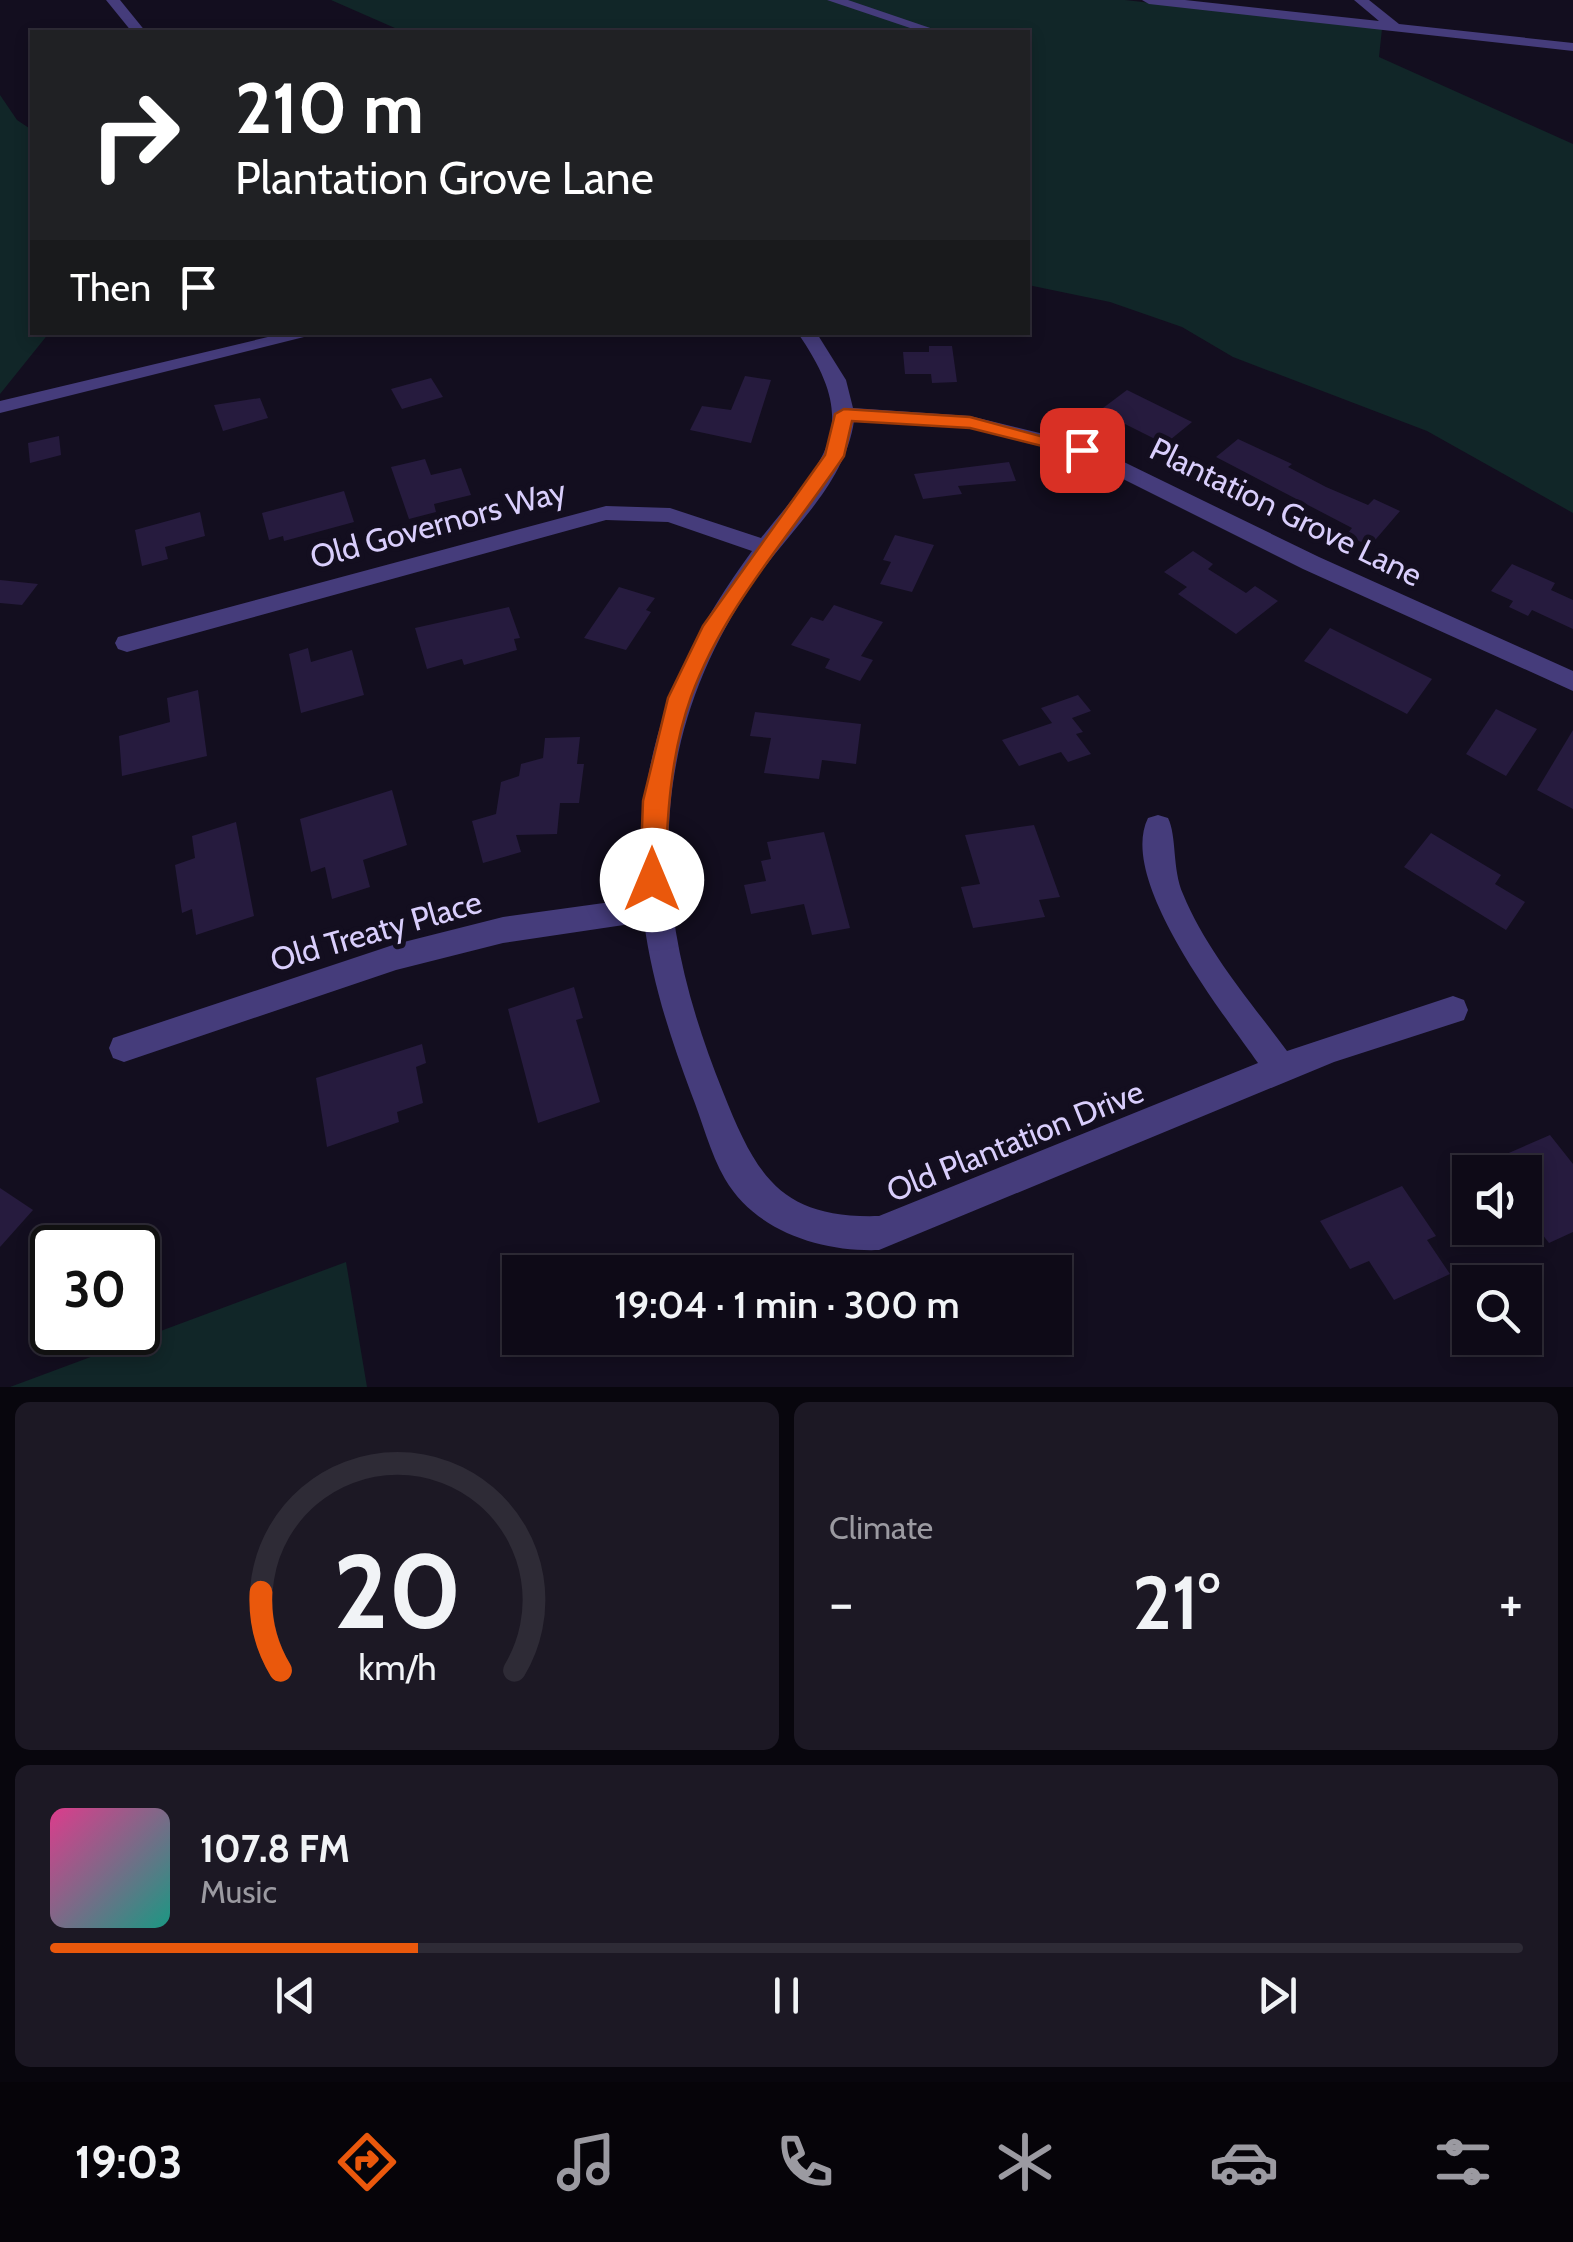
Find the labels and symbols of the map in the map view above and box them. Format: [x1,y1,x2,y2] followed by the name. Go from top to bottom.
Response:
[1040,408,1125,493] pin
[1144,429,1429,594] street label: Plantation Grove Lane
[306,471,570,576] street label: Old Governors Way
[600,828,704,932] position arrow
[266,882,486,979] street label: Old Treaty Place
[881,1071,1149,1210] street label: Old Plantation Drive
[30,1225,160,1355] speed limit sign: 30

